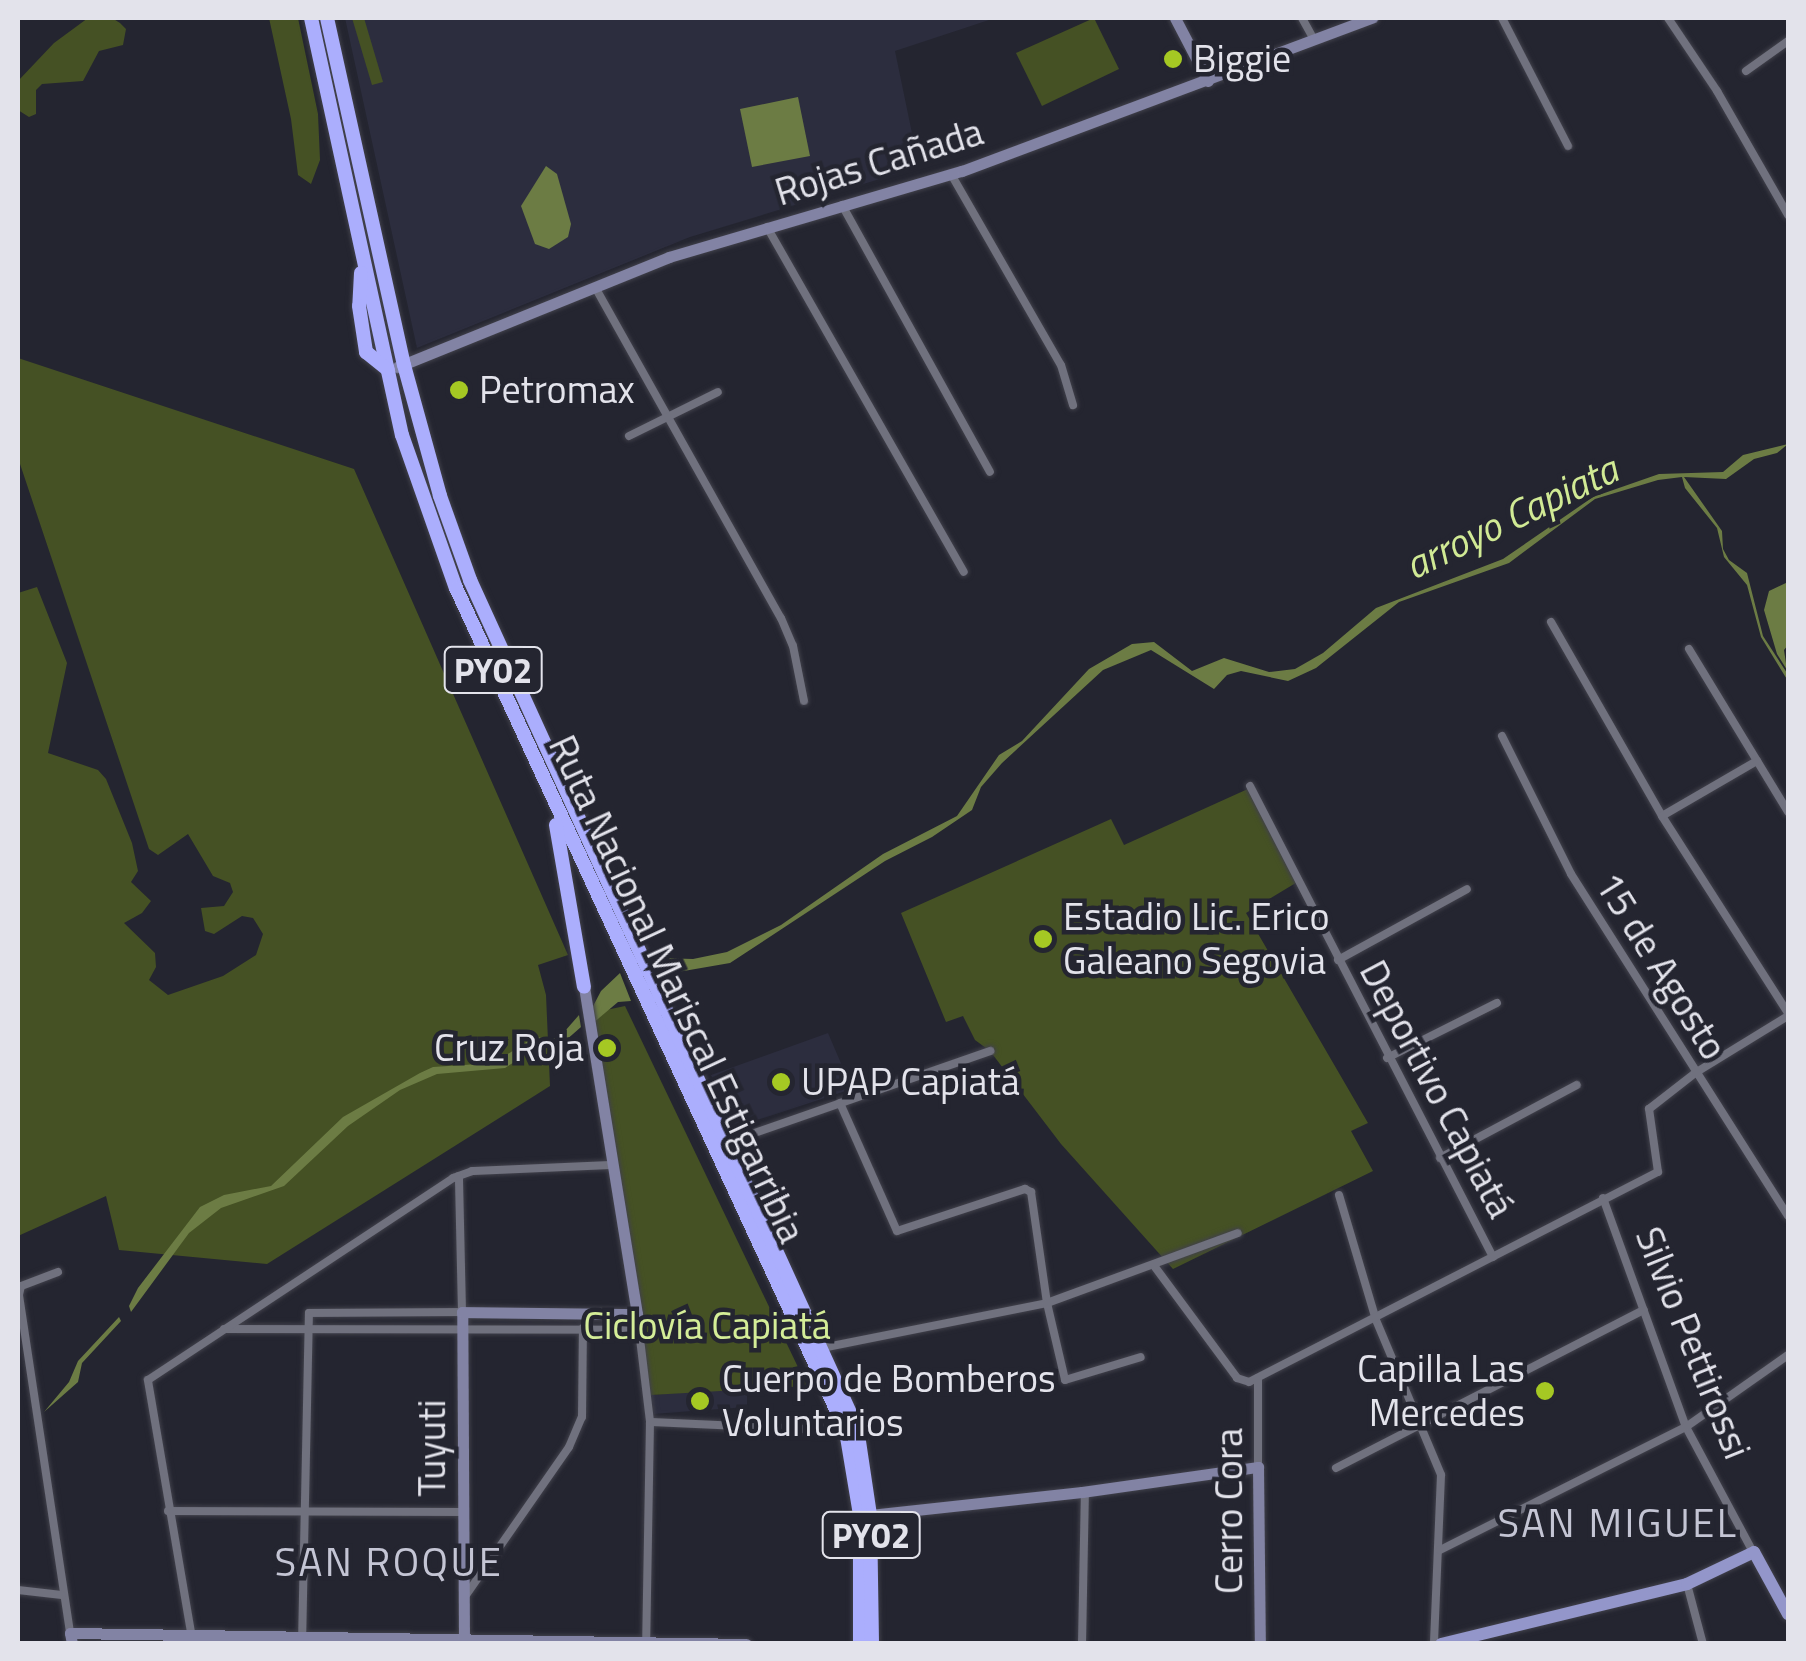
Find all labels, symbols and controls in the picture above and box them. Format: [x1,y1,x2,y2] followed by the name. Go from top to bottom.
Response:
[1193,36,1291,82] place label: Biggie
[1162,48,1184,70] marker: Biggie
[770,109,988,215] street label: Rojas Cañada
[479,367,635,413] place label: Petromax
[448,379,470,401] marker: Petromax
[1397,445,1625,589] water label: arroyo Capiata
[443,640,543,700] road number: PY02
[539,728,815,1250] street label: Ruta Nacional Mariscal Estigarribia
[1586,864,1736,1068] street label: 15 de Agosto
[1063,894,1329,984] place label: Estadio Lic. Erico Galeano Segovia
[1032,928,1054,950] marker: Estadio Lic. Erico Galeano Segovia
[1350,953,1524,1225] street label: Deportivo Capiatá
[434,1025,584,1071] place label: Cruz Roja
[594,1035,620,1061] marker: Cruz Roja
[801,1059,1020,1105] place label: UPAP Capiatá
[770,1071,792,1093] marker: UPAP Capiatá
[1626,1221,1760,1465] street label: Silvio Pettirossi
[583,1303,831,1349] park label: Ciclovía Capiatá
[1357,1346,1525,1436] place label: Capilla Las Mercedes
[722,1356,1056,1446] place label: Cuerpo de Bomberos Voluntarios
[1534,1380,1556,1402] marker: Capilla Las Mercedes
[687,1388,713,1414] marker: Cuerpo de Bomberos Voluntarios
[409,1399,455,1497] street label: Tuyuti
[1206,1428,1252,1594] street label: Cerro Cora
[1497,1499,1739,1547] district label: SAN MIGUEL
[821,1505,921,1565] road number: PY02
[275,1538,503,1586] district label: SAN ROQUE

